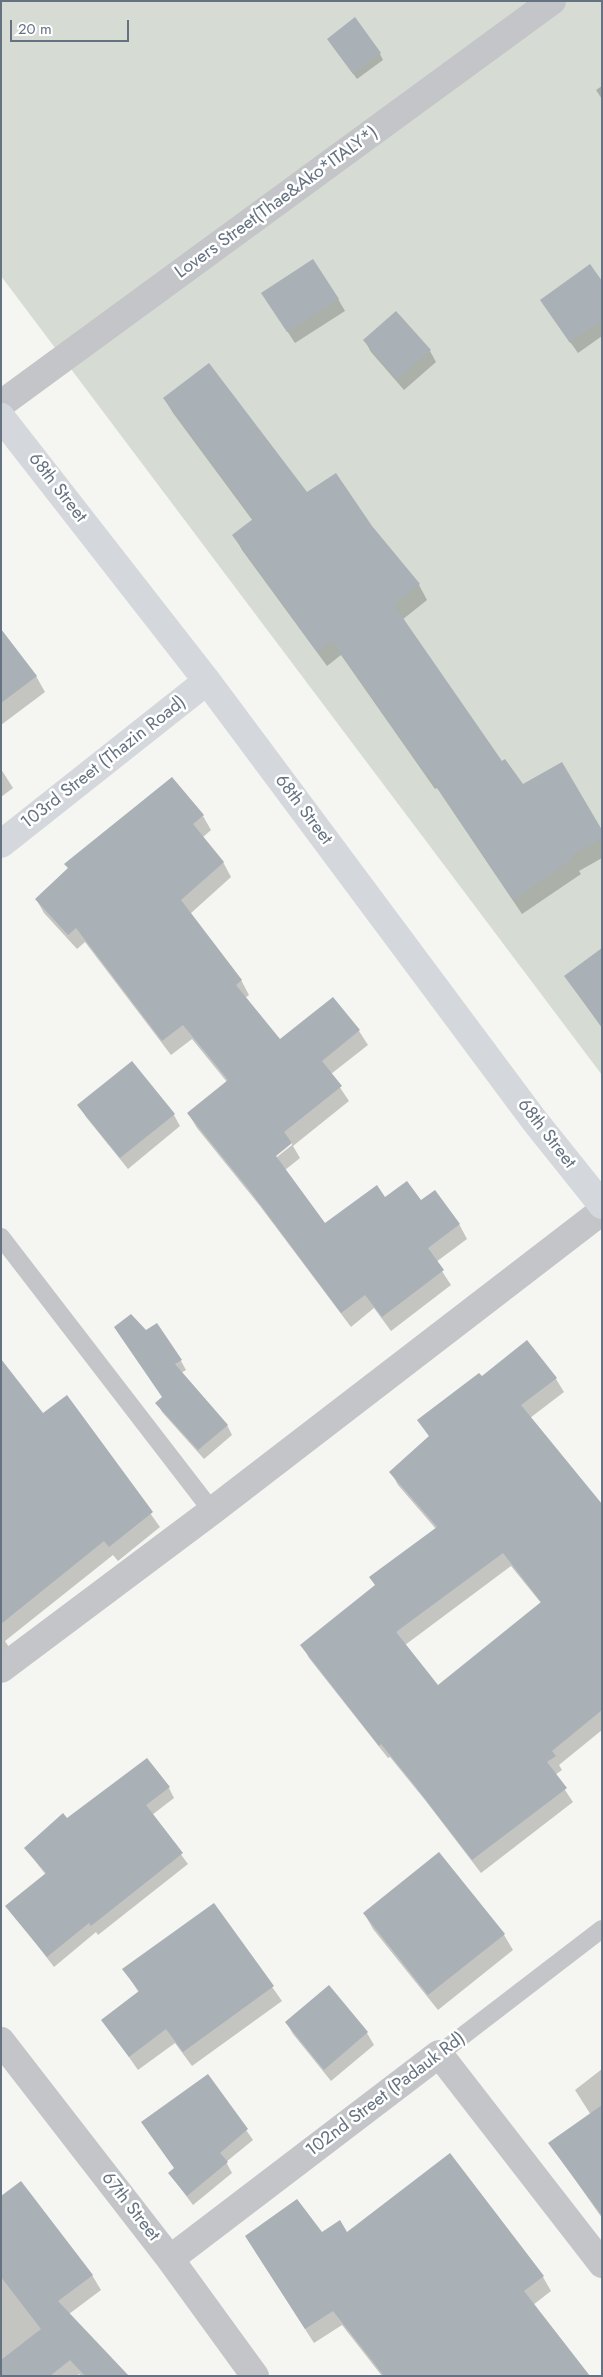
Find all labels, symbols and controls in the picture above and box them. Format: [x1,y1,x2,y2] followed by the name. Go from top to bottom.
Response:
[12,10,131,42] scale bar
[18,18,52,40] text: 20 m
[171,122,383,284] street label: Lovers Street(Thae&Ako*ITALY*)
[23,449,91,527] street label: 68th Street
[17,692,191,834] street label: 103rd Street (Thazin Road)
[270,771,336,849] street label: 68th Street
[512,1095,580,1173] street label: 68th Street
[302,2028,470,2162] street label: 102nd Street (Padauk Rd)
[96,2168,164,2246] street label: 67th Street

